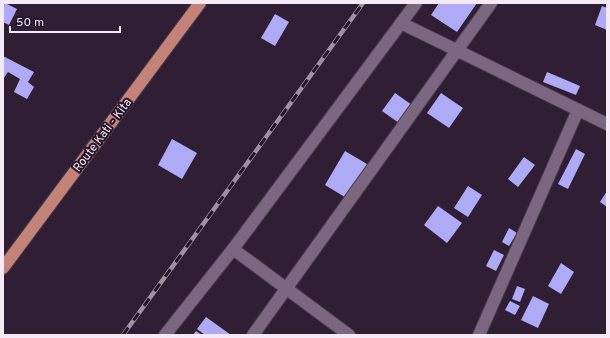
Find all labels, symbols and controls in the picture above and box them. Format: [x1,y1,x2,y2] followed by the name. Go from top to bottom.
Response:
[10,8,120,34] scale bar
[16,15,44,31] text: 50 m
[70,96,136,176] street label: Route Kati - Kita

